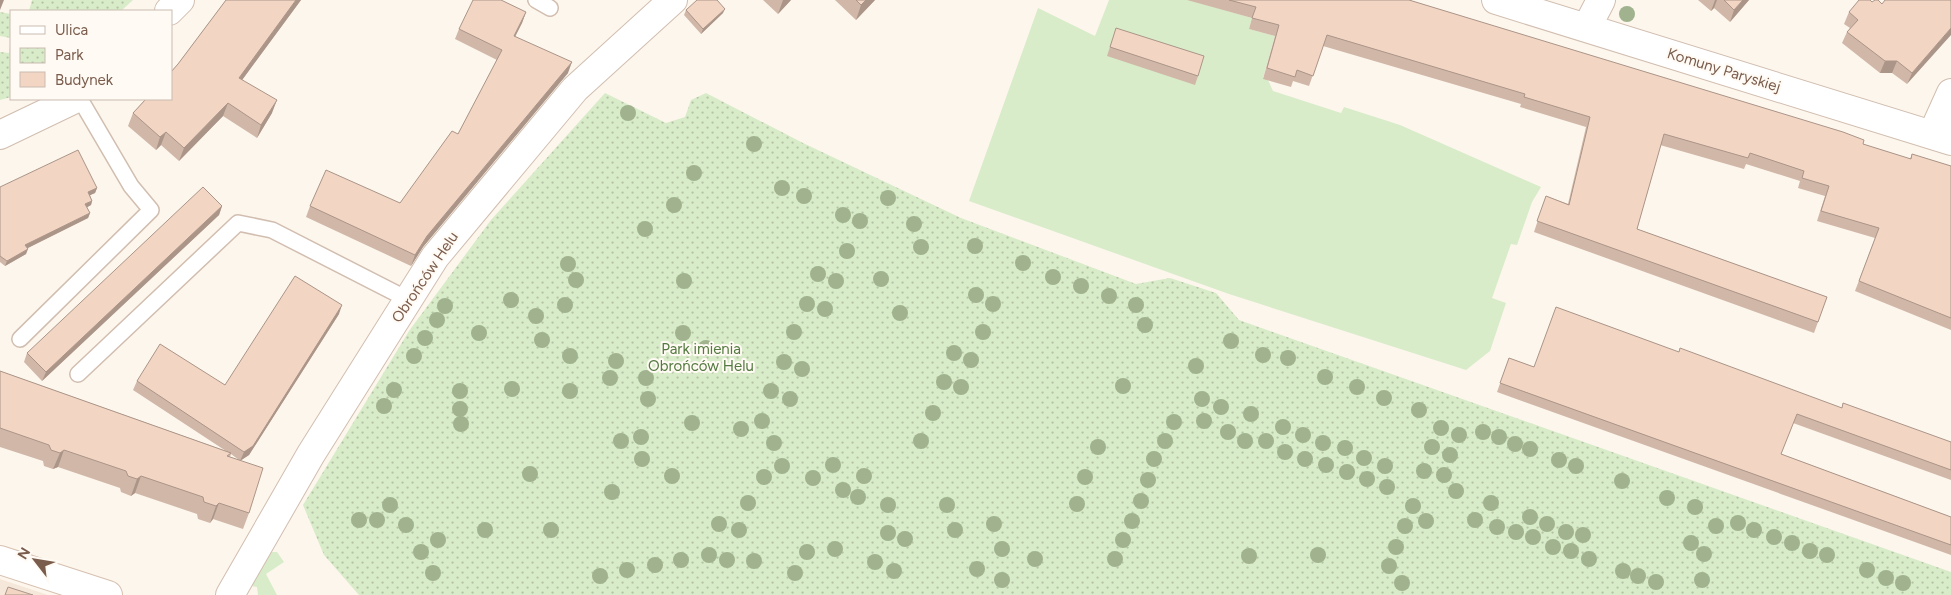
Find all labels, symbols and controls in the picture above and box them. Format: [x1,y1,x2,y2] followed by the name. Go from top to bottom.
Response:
[10,10,172,100] legend
[55,21,88,39] text: Ulica
[1665,44,1783,96] street label: Komuny Paryskiej
[55,46,84,64] text: Park
[55,71,114,89] text: Budynek
[388,228,462,326] street label: Obrońców Helu
[648,340,754,375] park label: Park imienia Obrońców Helu
[10,535,60,585] north arrow
[14,545,34,563] text: N

